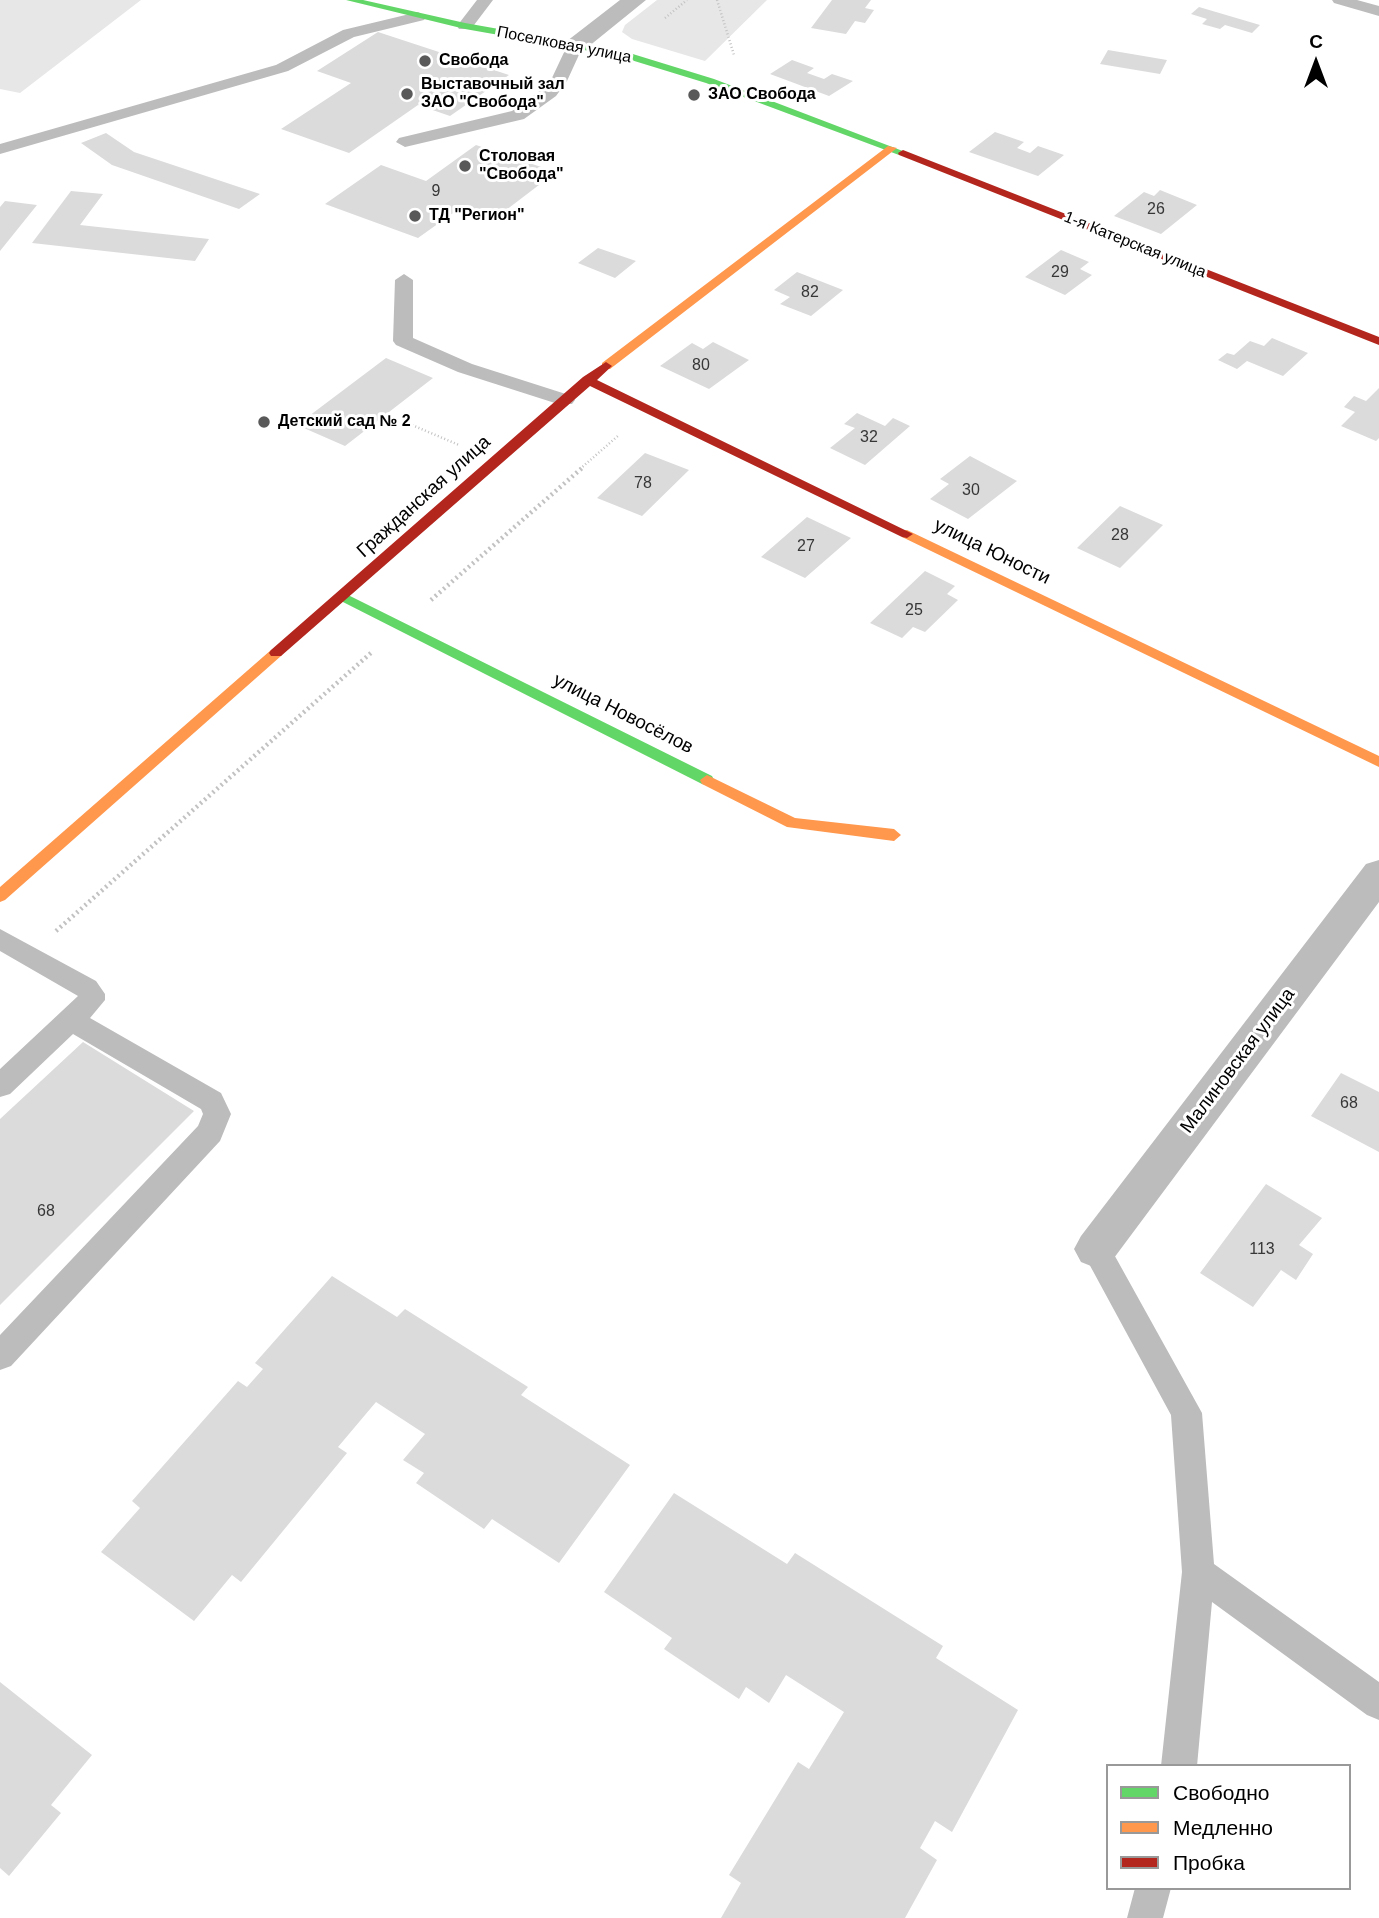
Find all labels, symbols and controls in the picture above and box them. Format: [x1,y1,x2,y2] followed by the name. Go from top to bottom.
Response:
[495,23,633,67] street label: Поселковая улица
[1281,28,1351,98] north arrow
[1309,31,1323,52] text: С
[439,51,508,71] place label: Свобода
[417,53,433,69] marker: Свобода
[421,75,565,113] place label: Выставочный зал ЗАО "Свобода"
[708,85,816,105] place label: ЗАО Свобода
[399,86,415,102] marker: Выставочный зал ЗАО "Свобода"
[686,87,702,103] marker: ЗАО Свобода
[479,147,564,185] place label: Столовая "Свобода"
[457,158,473,174] marker: Столовая "Свобода"
[432,182,440,202] house number: 9
[1147,200,1165,220] house number: 26
[429,206,524,226] place label: ТД "Регион"
[407,208,423,224] marker: ТД "Регион"
[1061,208,1209,282] street label: 1-я Катерская улица
[1051,263,1069,283] house number: 29
[801,283,819,303] house number: 82
[692,356,710,376] house number: 80
[278,412,411,432] place label: Детский сад № 2
[256,414,272,430] marker: Детский сад № 2
[860,428,878,448] house number: 32
[353,431,495,563] street label: Гражданская улица
[634,474,652,494] house number: 78
[962,481,980,501] house number: 30
[930,514,1054,590] street label: улица Юности
[1111,526,1129,546] house number: 28
[797,537,815,557] house number: 27
[905,601,923,621] house number: 25
[549,669,697,759] street label: улица Новосёлов
[1176,984,1300,1138] street label: Малиновская улица
[1340,1094,1358,1114] house number: 68
[37,1202,55,1222] house number: 68
[1249,1240,1275,1260] house number: 113
[1106,1764,1351,1890] legend
[1173,1781,1270,1804] text: Свободно
[1173,1816,1273,1839] text: Медленно
[1173,1851,1245,1874] text: Пробка

